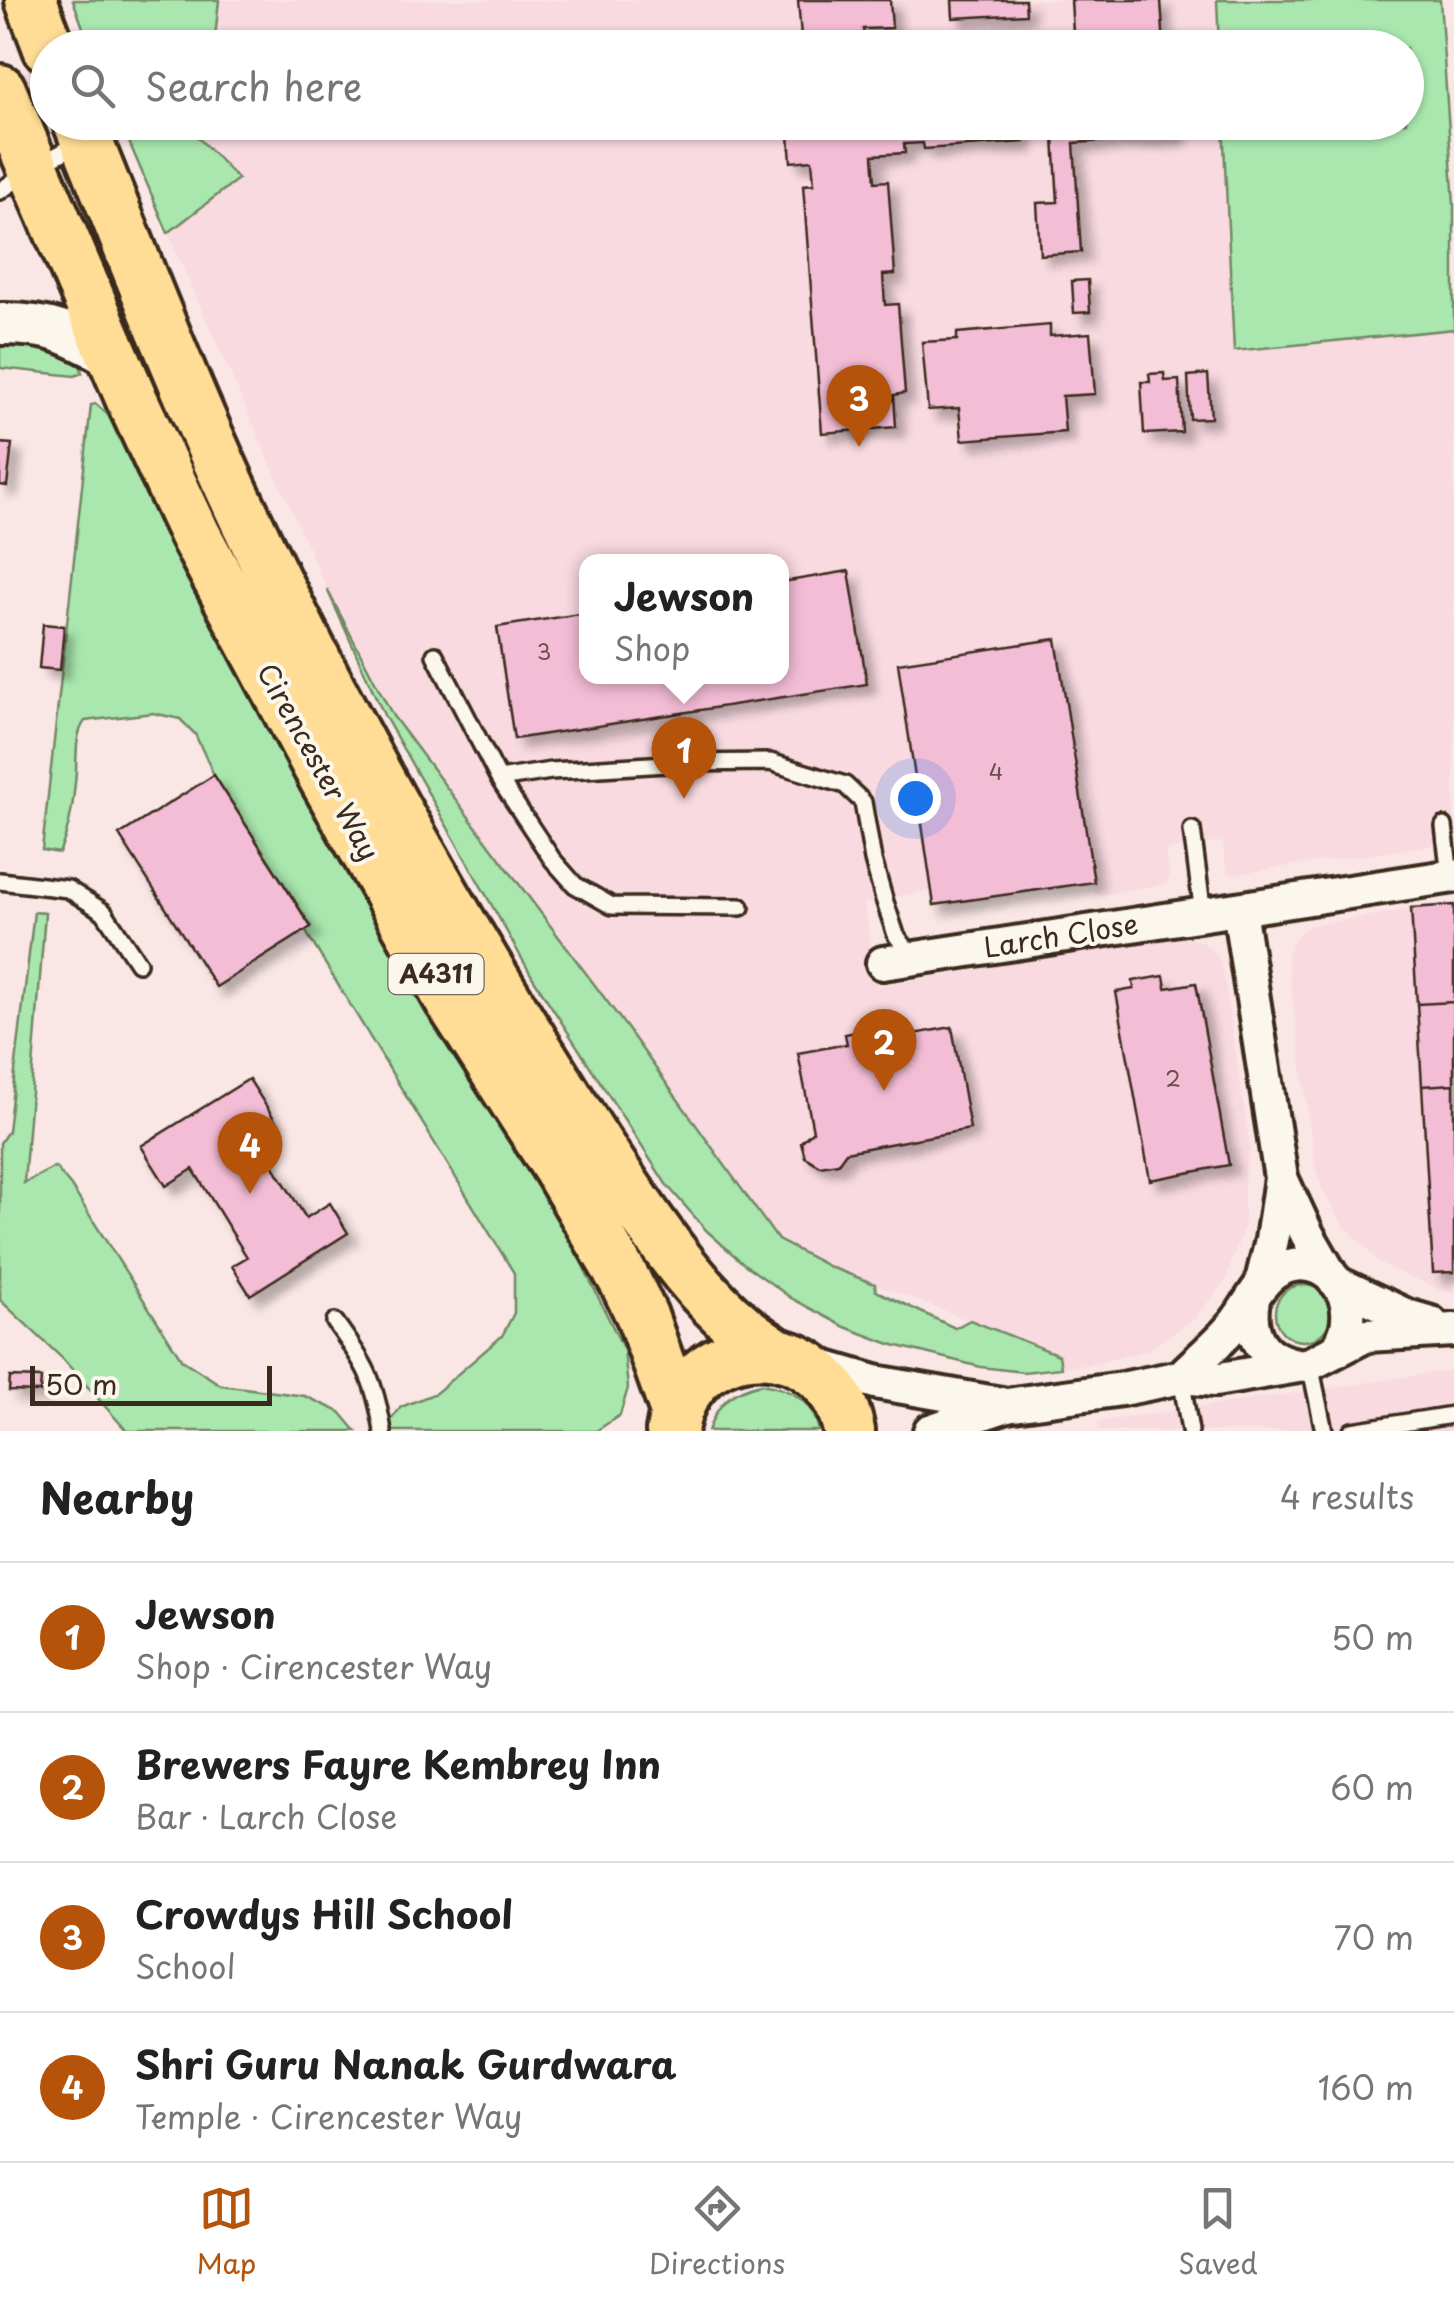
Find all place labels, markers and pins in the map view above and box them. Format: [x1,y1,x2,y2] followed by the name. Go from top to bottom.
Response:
[826,364,892,447] pin: 3
[652,716,716,799] pin: 1
[852,1008,916,1091] pin: 2
[218,1112,282,1194] pin: 4

